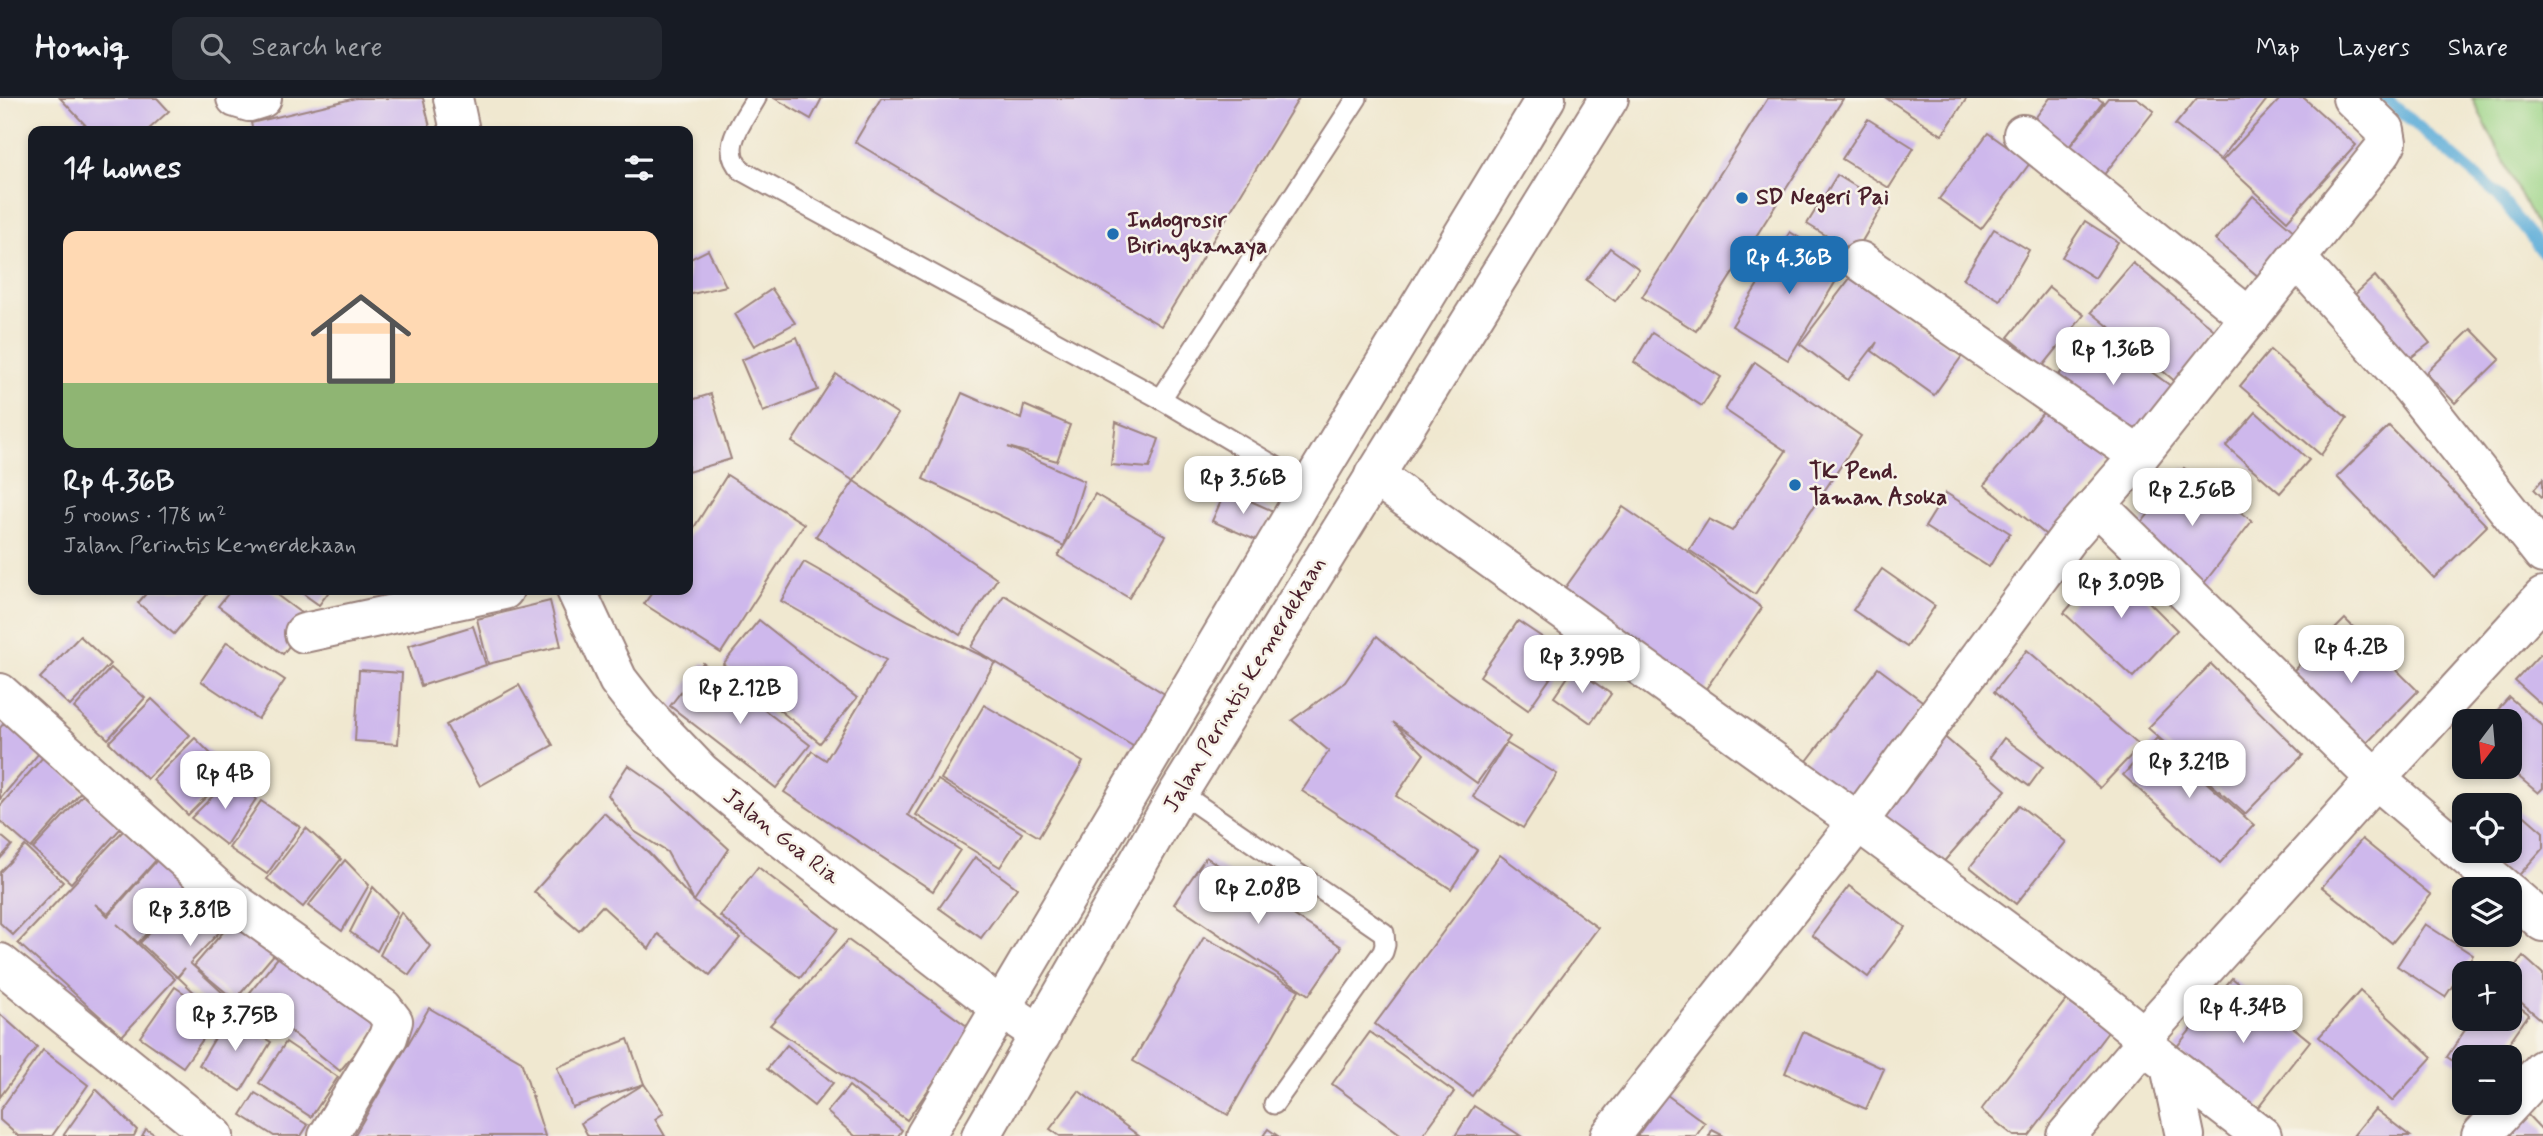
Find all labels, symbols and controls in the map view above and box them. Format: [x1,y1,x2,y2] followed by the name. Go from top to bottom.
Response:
[172,17,662,80] search box
[35,26,130,70] text: Homiq
[196,29,234,67] icon: search
[252,31,382,65] text: Search here
[2256,33,2300,64] text: Map
[2338,33,2410,64] text: Layers
[2448,33,2508,64] text: Share
[63,149,181,188] text: 14 homes
[620,149,658,187] icon: filters
[1756,183,1889,213] place label: SD Negeri Pai
[1734,190,1750,206] marker: SD Negeri Pai
[1127,206,1267,262] place label: Indogrosir Biringkanaya
[1105,226,1121,242] marker: Indogrosir Biringkanaya
[1717,236,1861,296] pin: Rp 4.36B
[1746,244,1832,274] text: Rp 4.36B
[298,276,424,402] icon: home
[2041,328,2185,387] pin: Rp 1.36B
[2072,335,2154,365] text: Rp 1.36B
[1171,456,1315,516] pin: Rp 3.56B
[1809,457,1947,513] place label: TK Pend. Taman Asoka
[63,462,175,501] text: Rp 4.36B
[1200,464,1286,494] text: Rp 3.56B
[2120,468,2264,528] pin: Rp 2.56B
[2149,476,2235,506] text: Rp 2.56B
[1787,477,1803,493] marker: TK Pend. Taman Asoka
[63,501,226,531] text: 5 rooms · 178 m²
[63,531,356,561] text: Jalan Perintis Kemerdekaan
[1157,552,1333,818] street label: Jalan Perintis Kemerdekaan
[2049,560,2193,620] pin: Rp 3.09B
[2078,568,2164,598] text: Rp 3.09B
[2286,626,2416,685] pin: Rp 4.2B
[2314,633,2388,663] text: Rp 4.2B
[1510,636,1654,695] pin: Rp 3.99B
[1540,643,1624,673] text: Rp 3.99B
[668,666,812,726] pin: Rp 2.12B
[699,674,781,704] text: Rp 2.12B
[2452,709,2522,779] north arrow
[2452,709,2522,1115] map controls
[2117,740,2261,800] pin: Rp 3.21B
[2149,748,2229,778] text: Rp 3.21B
[176,752,274,811] pin: Rp 4B
[196,759,254,789] text: Rp 4B
[716,782,846,892] street label: Jalan Goa Ria
[2452,793,2522,863] button: locate
[1186,866,1330,926] pin: Rp 2.08B
[1215,874,1301,904] text: Rp 2.08B
[2452,877,2522,947] button: layers
[118,888,262,948] pin: Rp 3.81B
[149,896,231,926] text: Rp 3.81B
[2452,961,2522,1031] button: +
[2171,986,2315,1045] pin: Rp 4.34B
[163,993,307,1053] pin: Rp 3.75B
[2200,993,2286,1023] text: Rp 4.34B
[192,1001,278,1031] text: Rp 3.75B
[2452,1045,2522,1115] button: −

